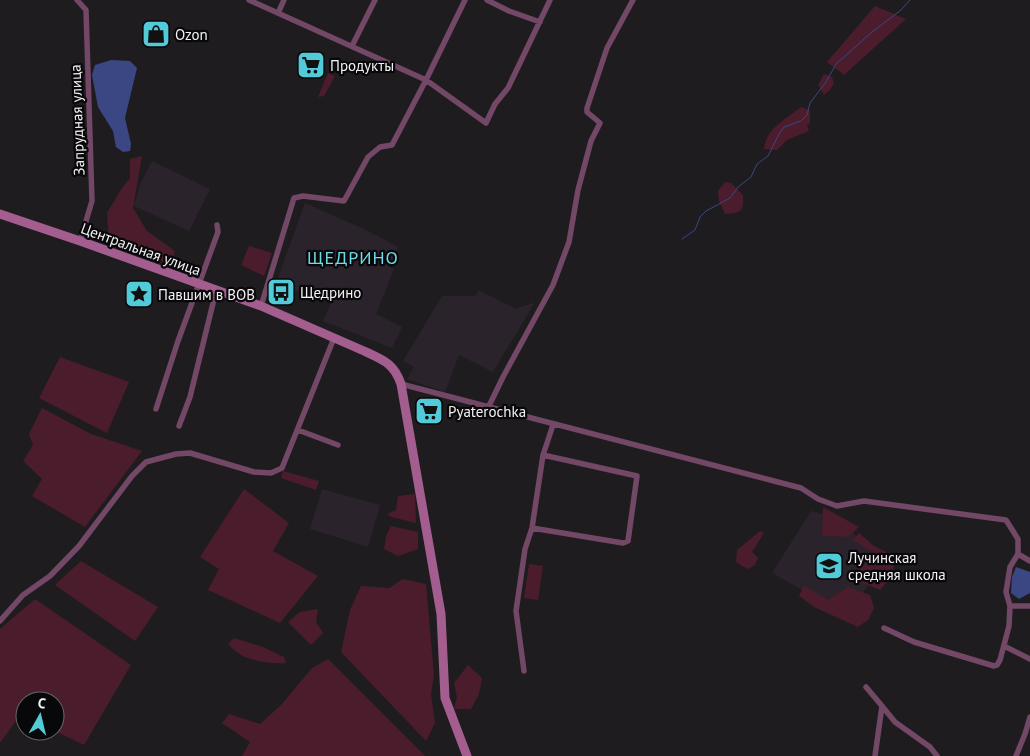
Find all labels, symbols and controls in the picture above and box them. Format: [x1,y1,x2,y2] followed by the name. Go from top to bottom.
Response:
[141,19,171,49] shop icon: Ozon
[175,25,208,44] place label: Ozon
[296,50,326,80] supermarket icon: Продукты
[330,56,394,75] place label: Продукты
[66,64,88,176] street label: Запрудная улица
[78,218,204,280] street label: Центральная улица
[307,246,399,269] district label: ЩЕДРИНО
[266,277,296,307] bus stop icon: Щедрино
[124,279,154,309] place icon: Павшим в ВОВ
[300,283,361,302] place label: Щедрино
[158,285,255,304] place label: Павшим в ВОВ
[414,396,444,426] supermarket icon: Pyaterochka
[448,402,526,421] place label: Pyaterochka
[847,548,946,584] place label: Лучинская средняя школа
[814,551,844,581] school or university icon: Лучинская средняя школа
[15,691,65,741] north arrow
[37,694,47,713] text: С

